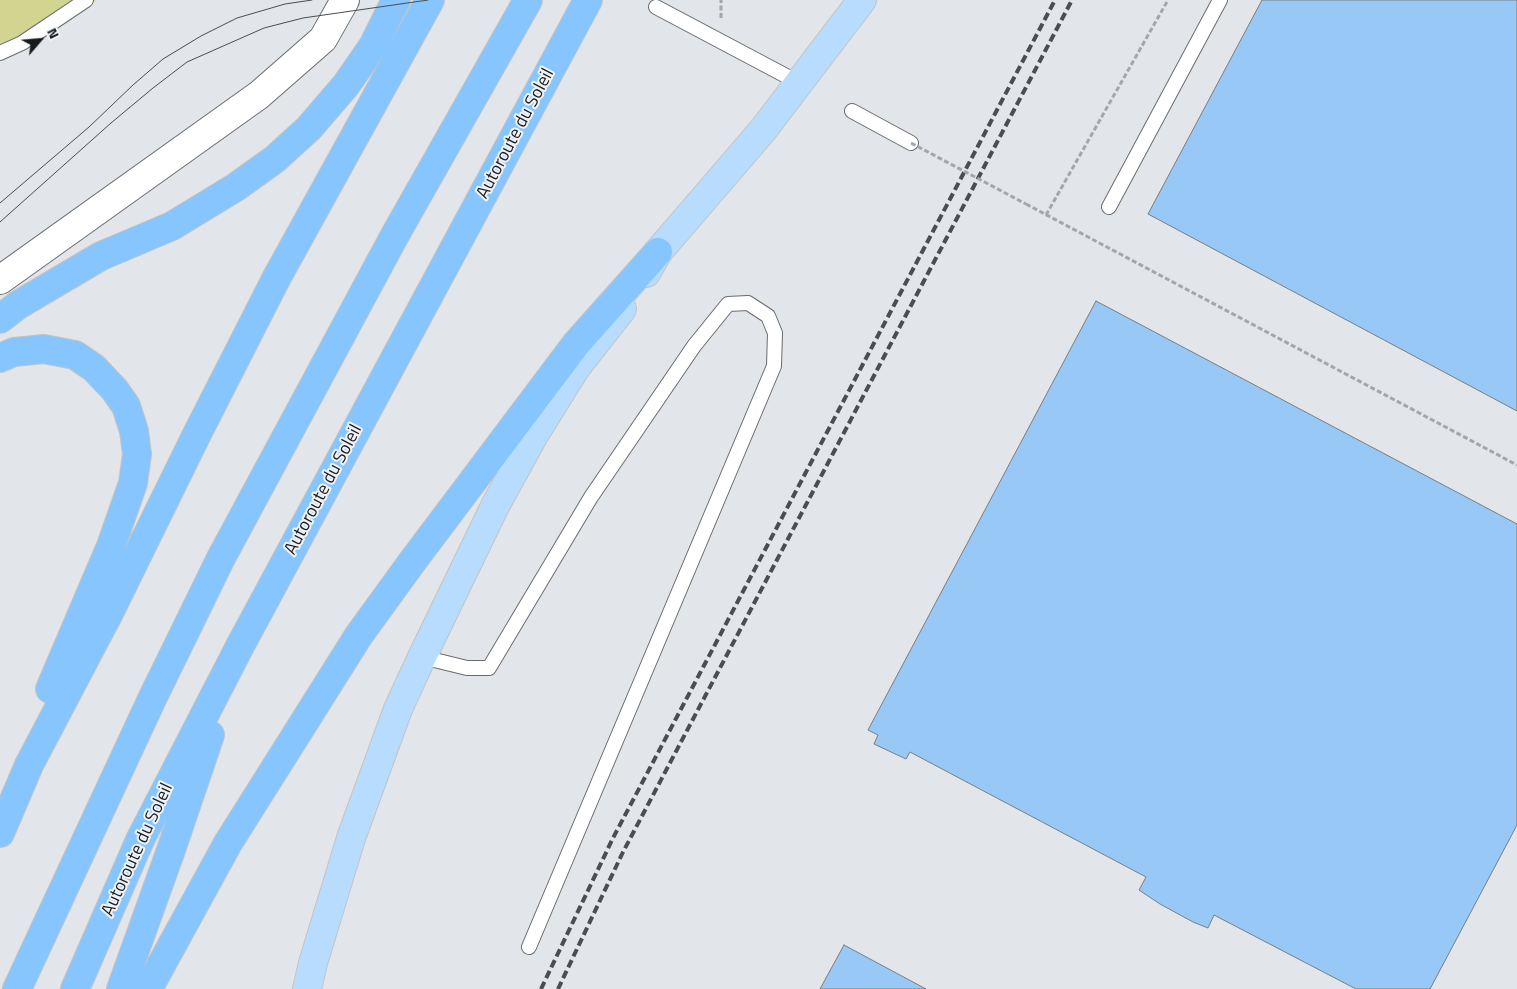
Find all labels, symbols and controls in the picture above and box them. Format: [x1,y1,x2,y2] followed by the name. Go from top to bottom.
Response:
[15,15,65,65] north arrow
[42,24,65,42] text: N
[473,65,559,203] street label: Autoroute du Soleil
[281,421,367,559] street label: Autoroute du Soleil
[98,780,178,920] street label: Autoroute du Soleil

